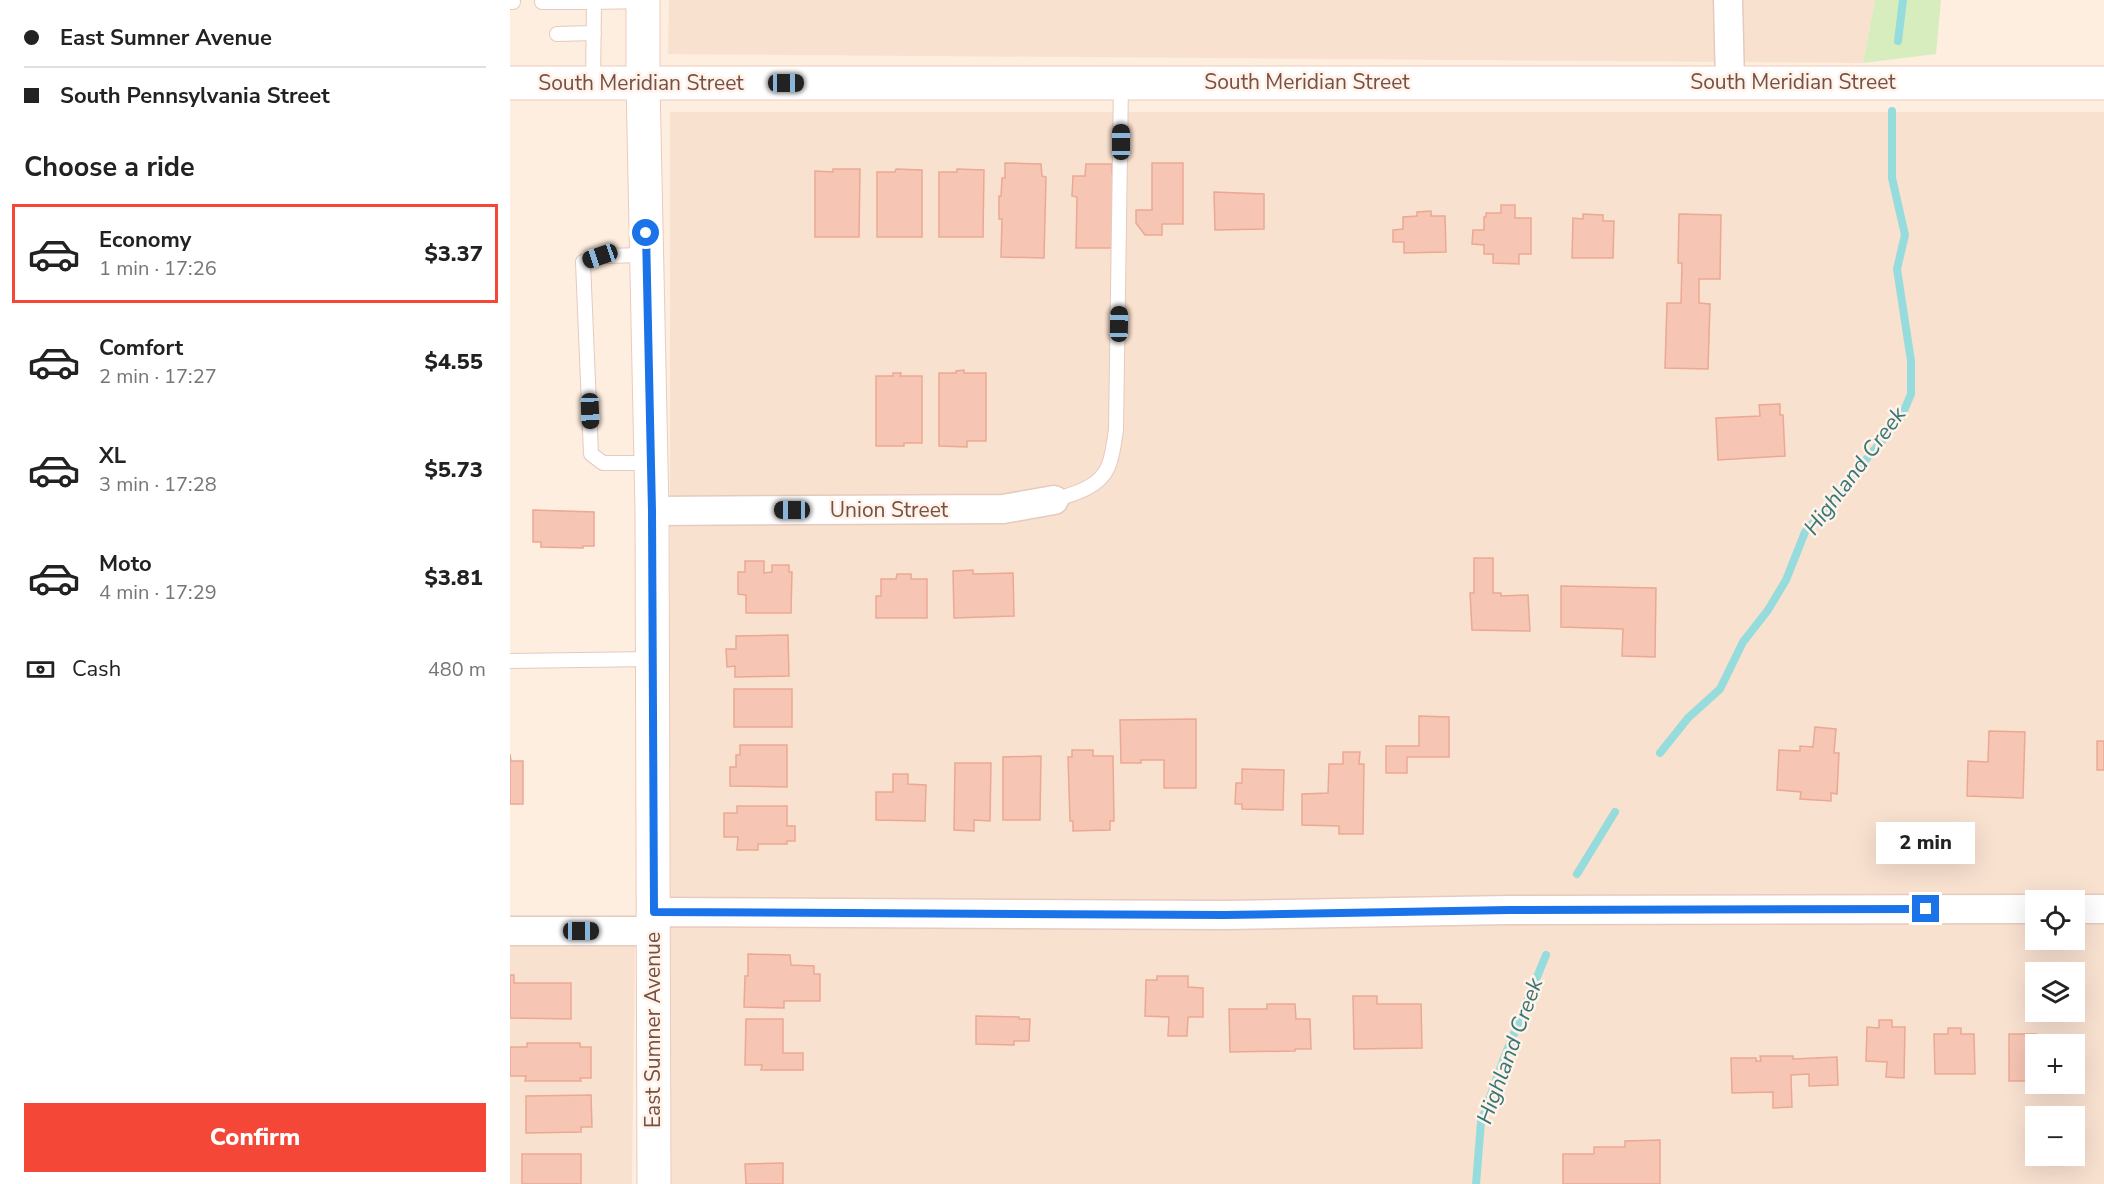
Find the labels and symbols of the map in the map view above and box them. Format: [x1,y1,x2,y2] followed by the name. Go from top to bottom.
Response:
[1204,68,1410,96] street label: South Meridian Street
[1690,68,1896,96] street label: South Meridian Street
[538,69,744,97] street label: South Meridian Street
[768,74,804,92] car
[1112,124,1130,160] car
[632,219,659,246] route start
[580,242,620,270] car
[1110,306,1128,342] car
[580,393,600,429] car
[1797,400,1914,541] water label: Highland Creek
[830,496,949,524] street label: Union Street
[774,501,810,519] car
[1876,822,1976,864] callout: 2 min
[1912,895,1939,922] route end
[563,922,599,940] car
[639,932,667,1128] street label: East Sumner Avenue
[1470,973,1551,1128] water label: Highland Creek

